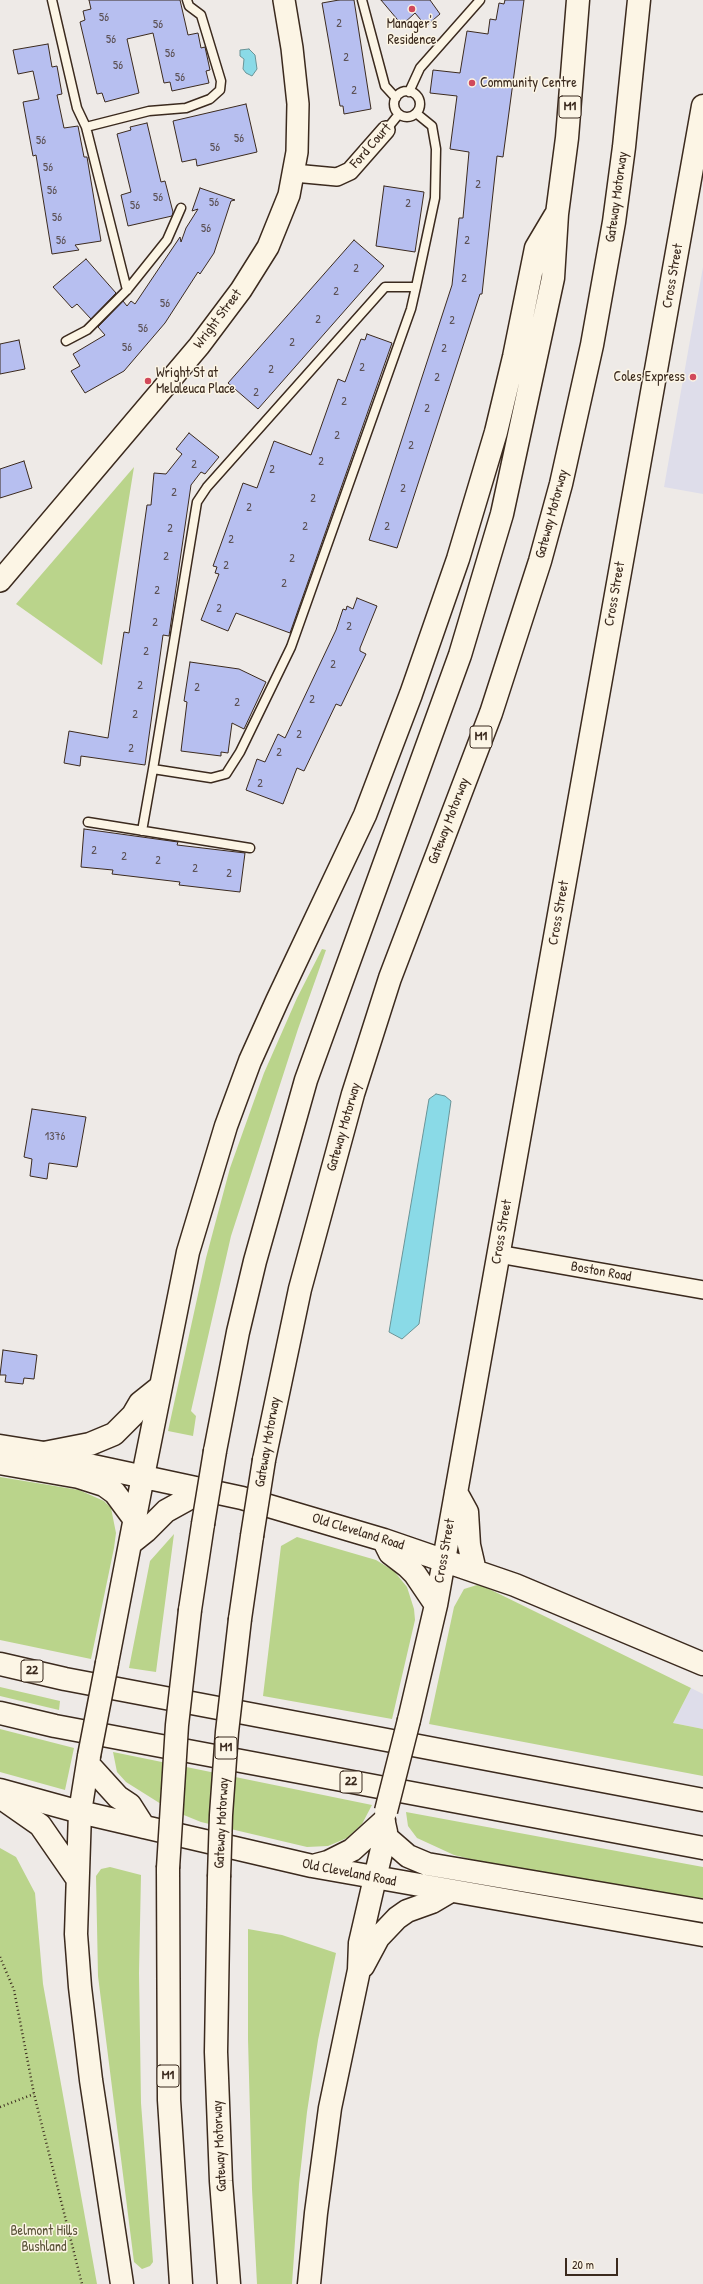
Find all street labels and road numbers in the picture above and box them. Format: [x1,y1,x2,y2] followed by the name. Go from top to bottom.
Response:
[559,96,581,118] road number: M1
[347,120,395,172] street label: Ford Court
[602,151,632,243] street label: Gateway Motorway
[659,242,687,310] street label: Cross Street
[190,286,246,352] street label: Wright Street
[532,468,572,560] street label: Gateway Motorway
[601,560,629,628] street label: Cross Street
[470,726,492,748] road number: M1
[425,775,473,867] street label: Gateway Motorway
[545,879,573,947] street label: Cross Street
[323,1081,365,1173] street label: Gateway Motorway
[488,1198,516,1266] street label: Cross Street
[569,1258,633,1286] street label: Boston Road
[252,1396,284,1488] street label: Gateway Motorway
[310,1510,406,1554] street label: Old Cleveland Road
[431,1517,459,1585] street label: Cross Street
[21,1660,43,1682] road number: 22
[215,1737,237,1759] road number: M1
[340,1771,362,1793] road number: 22
[211,1777,233,1869] street label: Gateway Motorway
[301,1856,397,1890] street label: Old Cleveland Road
[157,2065,179,2087] road number: M1
[209,2100,231,2192] street label: Gateway Motorway

